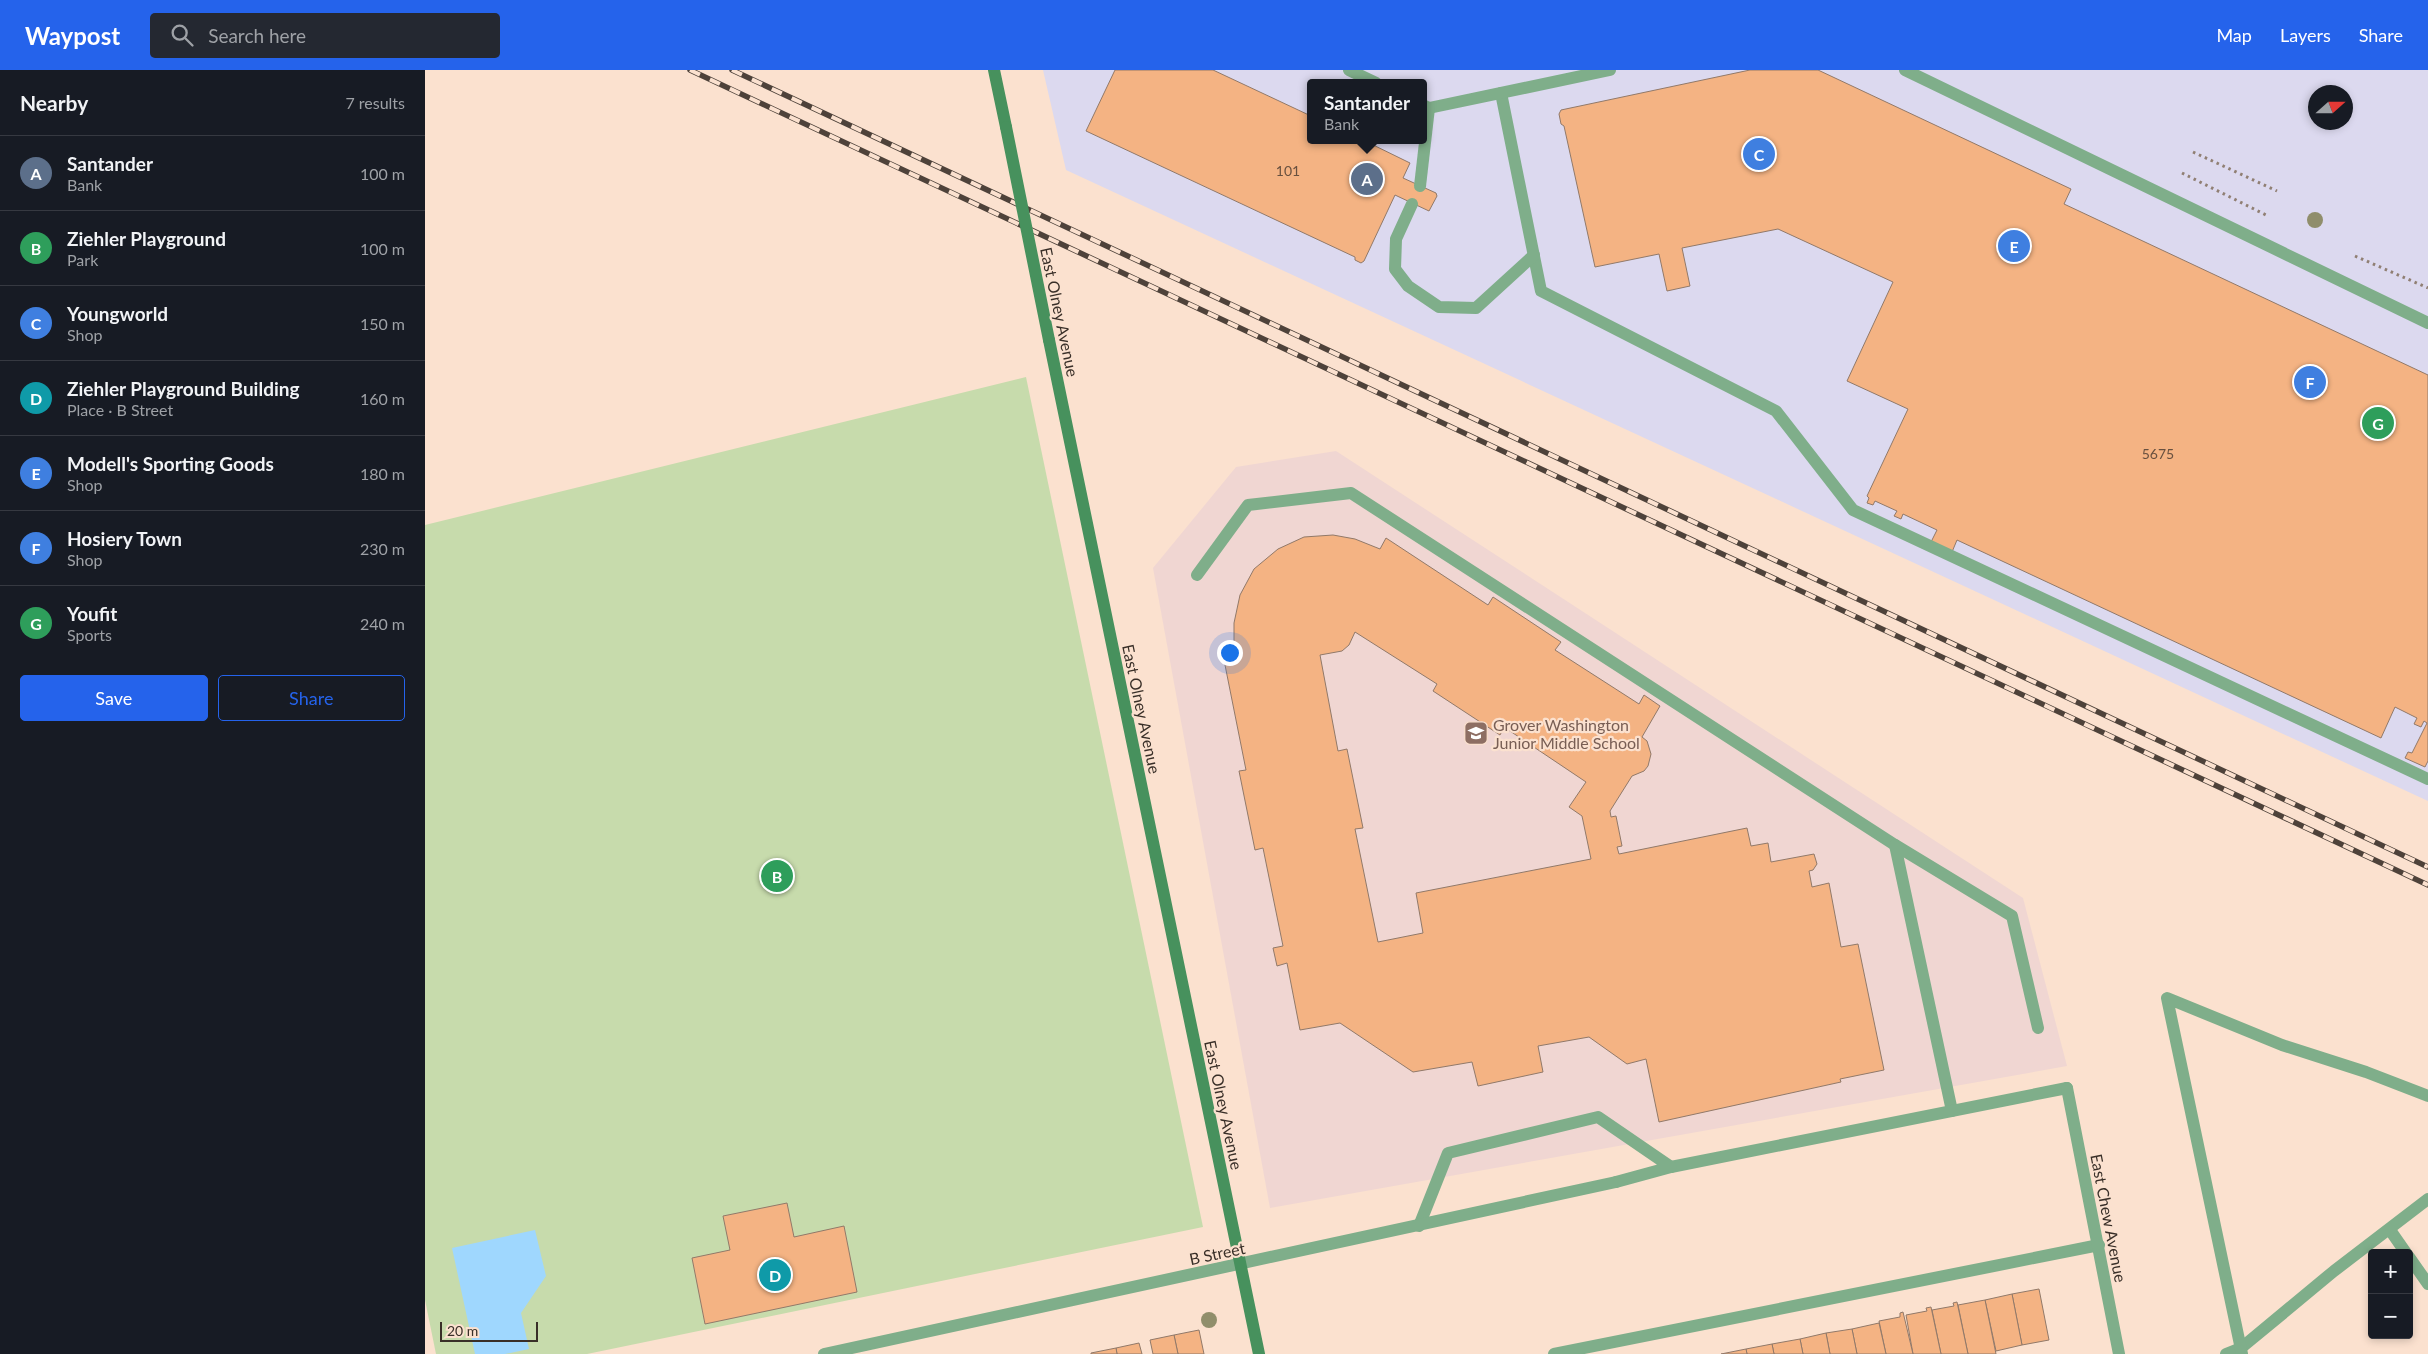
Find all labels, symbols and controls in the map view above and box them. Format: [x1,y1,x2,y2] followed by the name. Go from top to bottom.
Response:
[150,13,500,58] search box
[25,21,120,50] text: Waypost
[168,21,196,49] icon: search
[208,24,306,47] text: Search here
[2216,24,2252,46] text: Map
[2280,24,2331,46] text: Layers
[2359,24,2403,46] text: Share
[1307,79,1427,144] popup
[2308,85,2353,130] north arrow
[20,90,88,115] text: Nearby
[1324,91,1410,114] text: Santander
[345,93,405,112] text: 7 results
[1324,114,1359,133] text: Bank
[1743,135,1775,173] pin: C
[67,152,153,175] text: Santander
[1351,160,1383,198] pin: A
[1276,162,1300,179] house number: 101
[30,164,42,183] text: A
[360,164,405,183] text: 100 m
[67,175,102,194] text: Bank
[67,227,226,250] text: Ziehler Playground
[1998,227,2030,265] pin: E
[31,239,41,258] text: B
[360,239,405,258] text: 100 m
[1037,246,1083,378] street label: East Olney Avenue
[67,250,98,269] text: Park
[67,302,168,325] text: Youngworld
[31,314,41,333] text: C
[360,314,405,333] text: 150 m
[67,325,103,344] text: Shop
[2294,363,2326,401] pin: F
[67,377,300,400] text: Ziehler Playground Building
[30,389,42,408] text: D
[360,389,405,408] text: 160 m
[67,400,173,419] text: Place · B Street
[2362,404,2394,442] pin: G
[2142,445,2174,462] house number: 5675
[67,452,274,475] text: Modell's Sporting Goods
[31,464,41,483] text: E
[360,464,405,483] text: 180 m
[67,475,103,494] text: Shop
[67,527,182,550] text: Hosiery Town
[31,539,41,558] text: F
[360,539,405,558] text: 230 m
[67,550,103,569] text: Shop
[67,602,117,625] text: Youfit
[30,614,42,633] text: G
[360,614,405,633] text: 240 m
[67,625,112,644] text: Sports
[1217,640,1243,666] your location
[1119,643,1165,775] street label: East Olney Avenue
[20,675,208,721] button: Save
[218,675,405,721] button: Share
[1493,715,1640,752] place label: Grover Washington Junior Middle School
[1463,720,1489,746] school or university icon: Grover Washington Junior Middle School
[761,857,793,895] pin: B
[1201,1039,1247,1171] street label: East Olney Avenue
[2087,1152,2131,1284] street label: East Chew Avenue
[1187,1238,1247,1268] street label: B Street
[2368,1249,2413,1339] map controls
[2368,1249,2413,1294] button: +
[759,1256,791,1294] pin: D
[2368,1294,2413,1339] button: −
[440,1319,537,1342] scale bar
[447,1322,478,1339] text: 20 m

